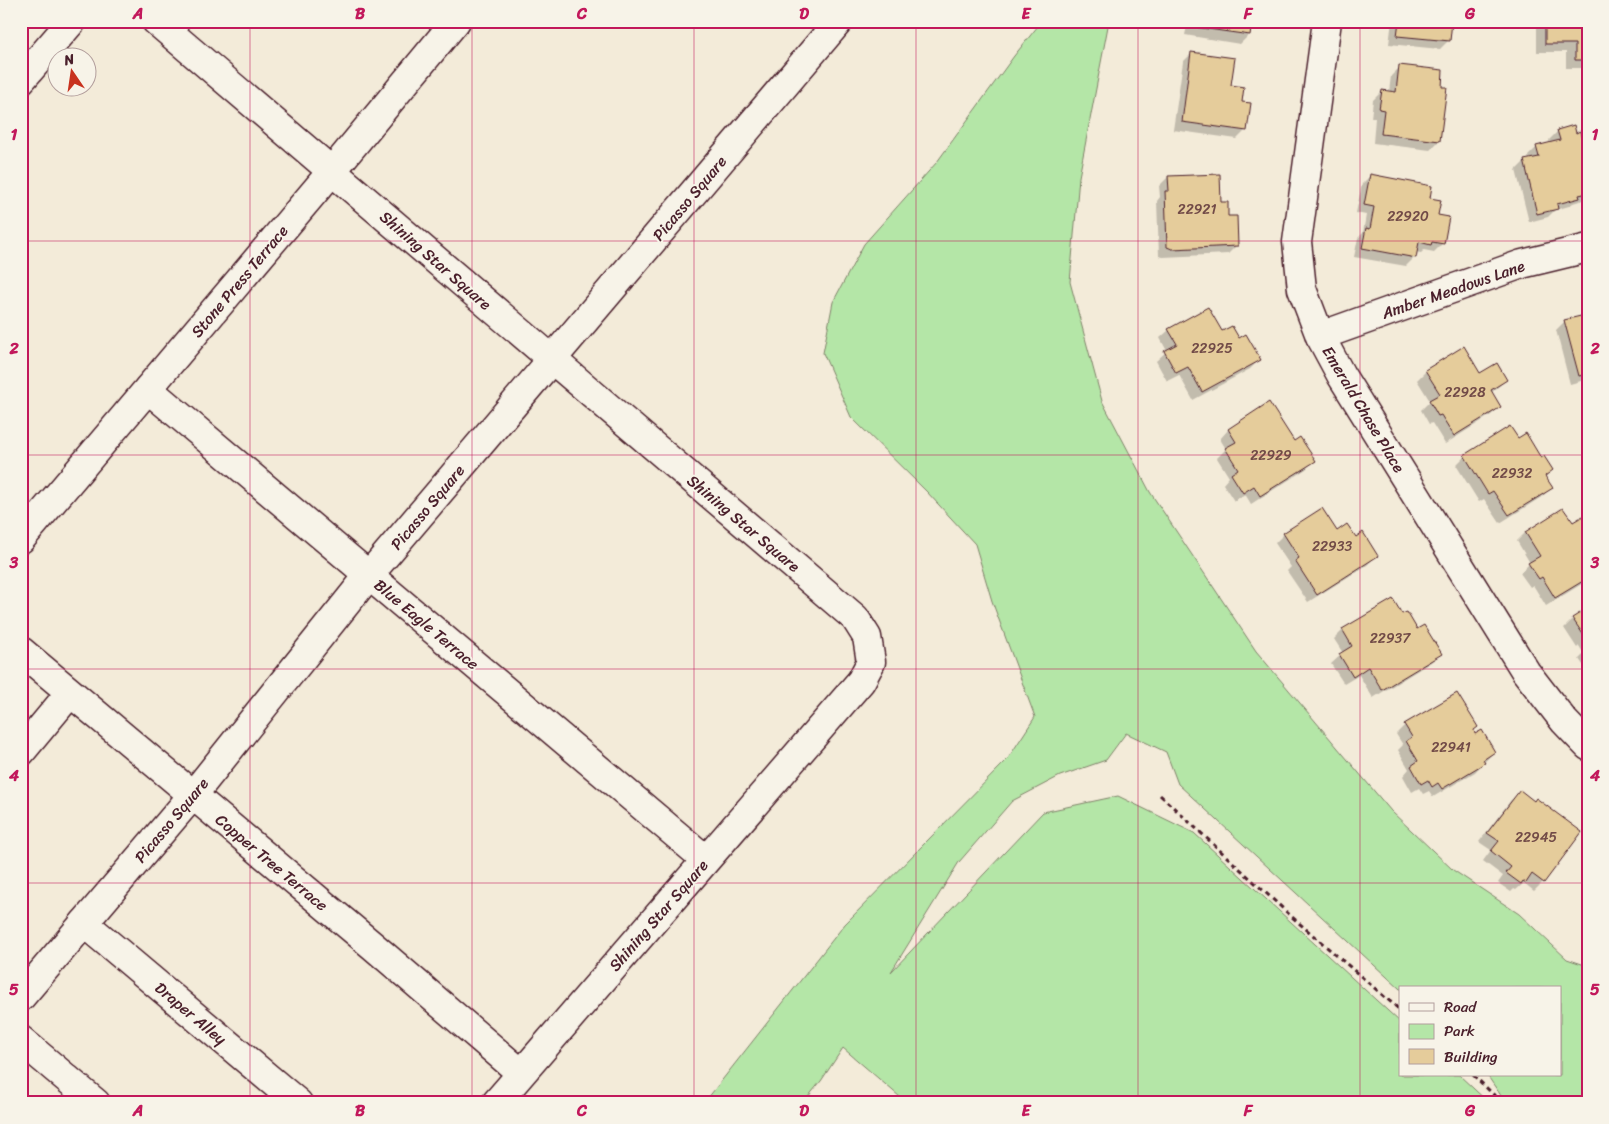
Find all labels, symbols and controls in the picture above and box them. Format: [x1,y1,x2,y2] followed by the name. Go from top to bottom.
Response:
[132,0,143,28] text: A
[355,0,366,28] text: B
[576,0,588,28] text: C
[799,0,809,28] text: D
[1022,0,1032,28] text: E
[1243,0,1254,28] text: F
[1464,0,1476,28] text: G
[61,46,77,73] text: N
[48,48,98,98] north arrow
[11,120,18,149] text: 1
[1592,120,1599,149] text: 1
[645,149,734,248] street label: Picasso Square
[1178,197,1216,222] house number: 22921
[373,203,499,318] street label: Shining Star Square
[1387,204,1429,229] house number: 22920
[183,218,296,344] street label: Stone Press Terrace
[1377,251,1529,328] street label: Amber Meadows Lane
[8,334,19,363] text: 2
[1589,334,1600,363] text: 2
[1191,336,1233,361] house number: 22925
[1314,340,1413,479] street label: Emerald Chase Place
[1444,380,1486,405] house number: 22928
[1250,443,1292,468] house number: 22929
[383,458,472,557] street label: Picasso Square
[1492,461,1532,486] house number: 22932
[680,467,807,580] street label: Shining Star Square
[1312,534,1352,559] house number: 22933
[9,548,19,577] text: 3
[1590,548,1600,577] text: 3
[367,571,486,677] street label: Blue Eagle Terrace
[1370,626,1411,651] house number: 22937
[1431,735,1471,760] house number: 22941
[8,761,19,790] text: 4
[1589,761,1600,790] text: 4
[127,771,216,870] street label: Picasso Square
[208,806,335,919] street label: Copper Tree Terrace
[1515,825,1557,850] house number: 22945
[601,852,716,978] street label: Shining Star Square
[148,974,234,1053] street label: Draper Alley
[9,975,19,1004] text: 5
[1590,975,1600,1004] text: 5
[1399,986,1562,1076] legend
[1444,994,1477,1020] text: Road
[1444,1018,1475,1044] text: Park
[1444,1044,1498,1070] text: Building
[132,1096,143,1124] text: A
[355,1096,366,1124] text: B
[576,1096,588,1124] text: C
[799,1096,809,1124] text: D
[1022,1096,1032,1124] text: E
[1243,1096,1254,1124] text: F
[1464,1096,1476,1124] text: G

